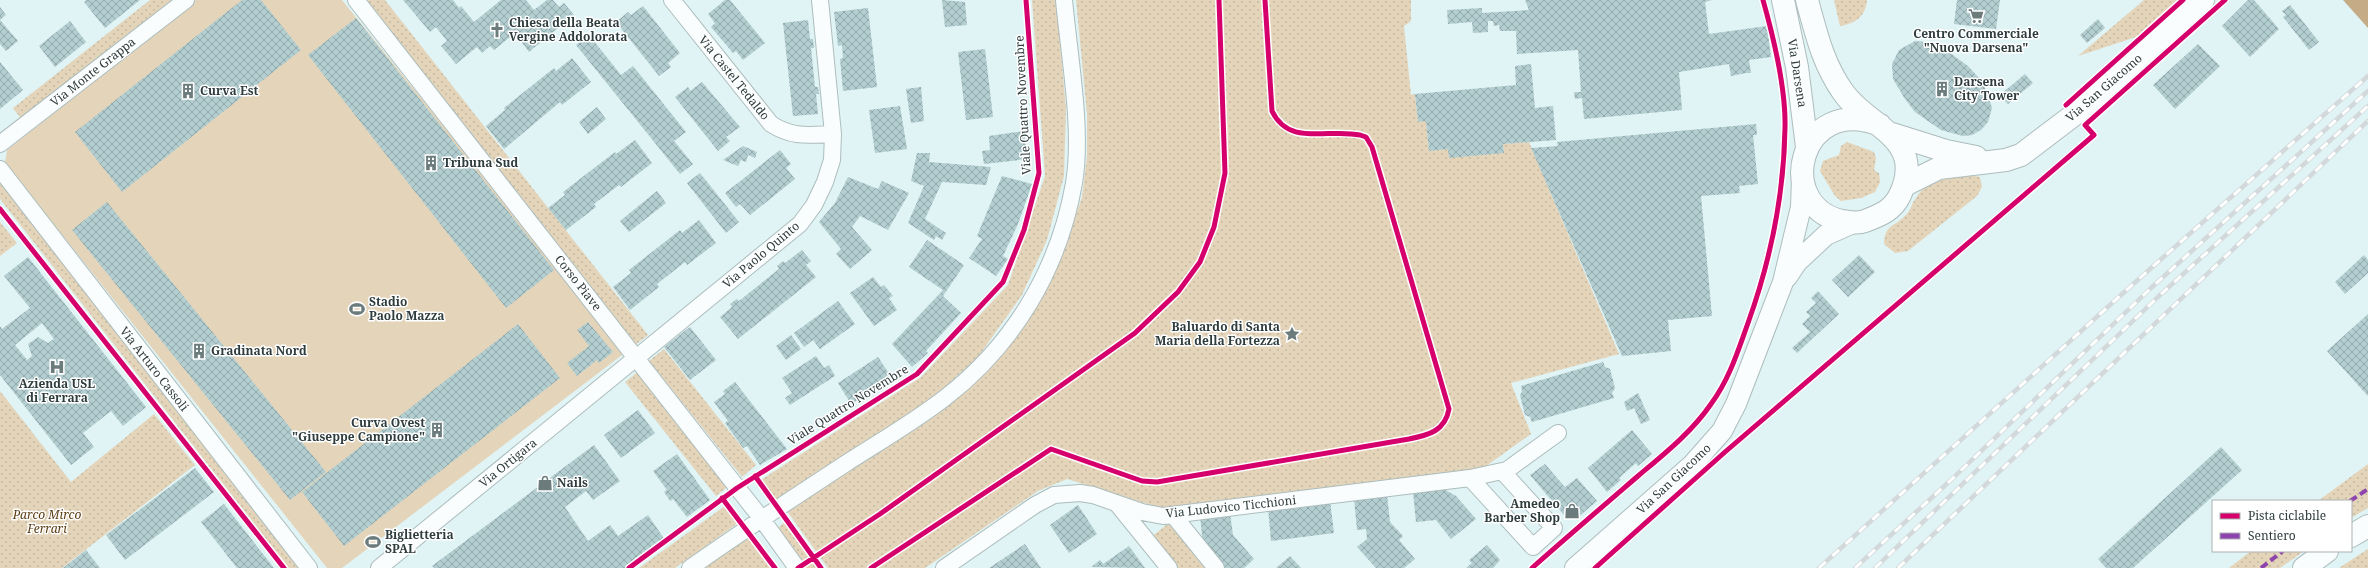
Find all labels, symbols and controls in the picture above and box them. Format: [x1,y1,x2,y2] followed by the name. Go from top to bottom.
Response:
[1967,7,1985,25] supermarket icon: Centro Commerciale "Nuova Darsena"
[509,14,627,45] place label: Chiesa della Beata Vergine Addolorata
[488,21,506,39] church icon: Chiesa della Beata Vergine Addolorata
[1913,25,2039,56] place label: Centro Commerciale "Nuova Darsena"
[695,32,774,124] street label: Via Castel Tedaldo
[47,33,139,110] street label: Via Monte Grappa
[1010,35,1035,175] street label: Viale Quattro Novembre
[1784,37,1811,109] street label: Via Darsena
[2062,50,2146,126] street label: Via San Giacomo
[1954,73,2020,104] place label: Darsena City Tower
[1933,80,1951,98] building icon: Darsena City Tower
[179,82,197,100] building icon: Curva Est
[200,82,259,99] place label: Curva Est
[422,154,440,172] building icon: Tribuna Sud
[443,154,518,171] place label: Tribuna Sud
[719,217,803,292] street label: Via Paolo Quinto
[551,251,606,314] street label: Corso Piave
[369,293,444,324] place label: Stadio Paolo Mazza
[348,300,366,318] sports icon: Stadio Paolo Mazza
[1155,318,1280,349] place label: Baluardo di Santa Maria della Fortezza
[116,323,193,415] street label: Via Arturo Cassoli
[1283,325,1301,343] place icon: Baluardo di Santa Maria della Fortezza
[190,342,208,360] building icon: Gradinata Nord
[211,342,307,359] place label: Gradinata Nord
[48,358,66,376] hospital icon: Azienda USL di Ferrara
[784,360,911,449] street label: Viale Quattro Novembre
[19,375,95,406] place label: Azienda USL di Ferrara
[292,414,425,445] place label: Curva Ovest "Giuseppe Campione"
[428,421,446,439] building icon: Curva Ovest "Giuseppe Campione"
[475,434,540,491] street label: Via Ortigara
[1633,440,1715,518] street label: Via San Giacomo
[536,474,554,492] shop icon: Nails
[557,474,588,491] place label: Nails
[1165,491,1297,522] street label: Via Ludovico Ticchioni
[1484,495,1560,526] place label: Amedeo Barber Shop
[2212,500,2352,552] legend
[1563,502,1581,520] shop icon: Amedeo Barber Shop
[12,506,81,537] park label: Parco Mirco Ferrari
[2248,507,2326,524] text: Pista ciclabile
[385,526,454,557] place label: Biglietteria SPAL
[2248,527,2296,544] text: Sentiero
[364,533,382,551] sports icon: Biglietteria SPAL

